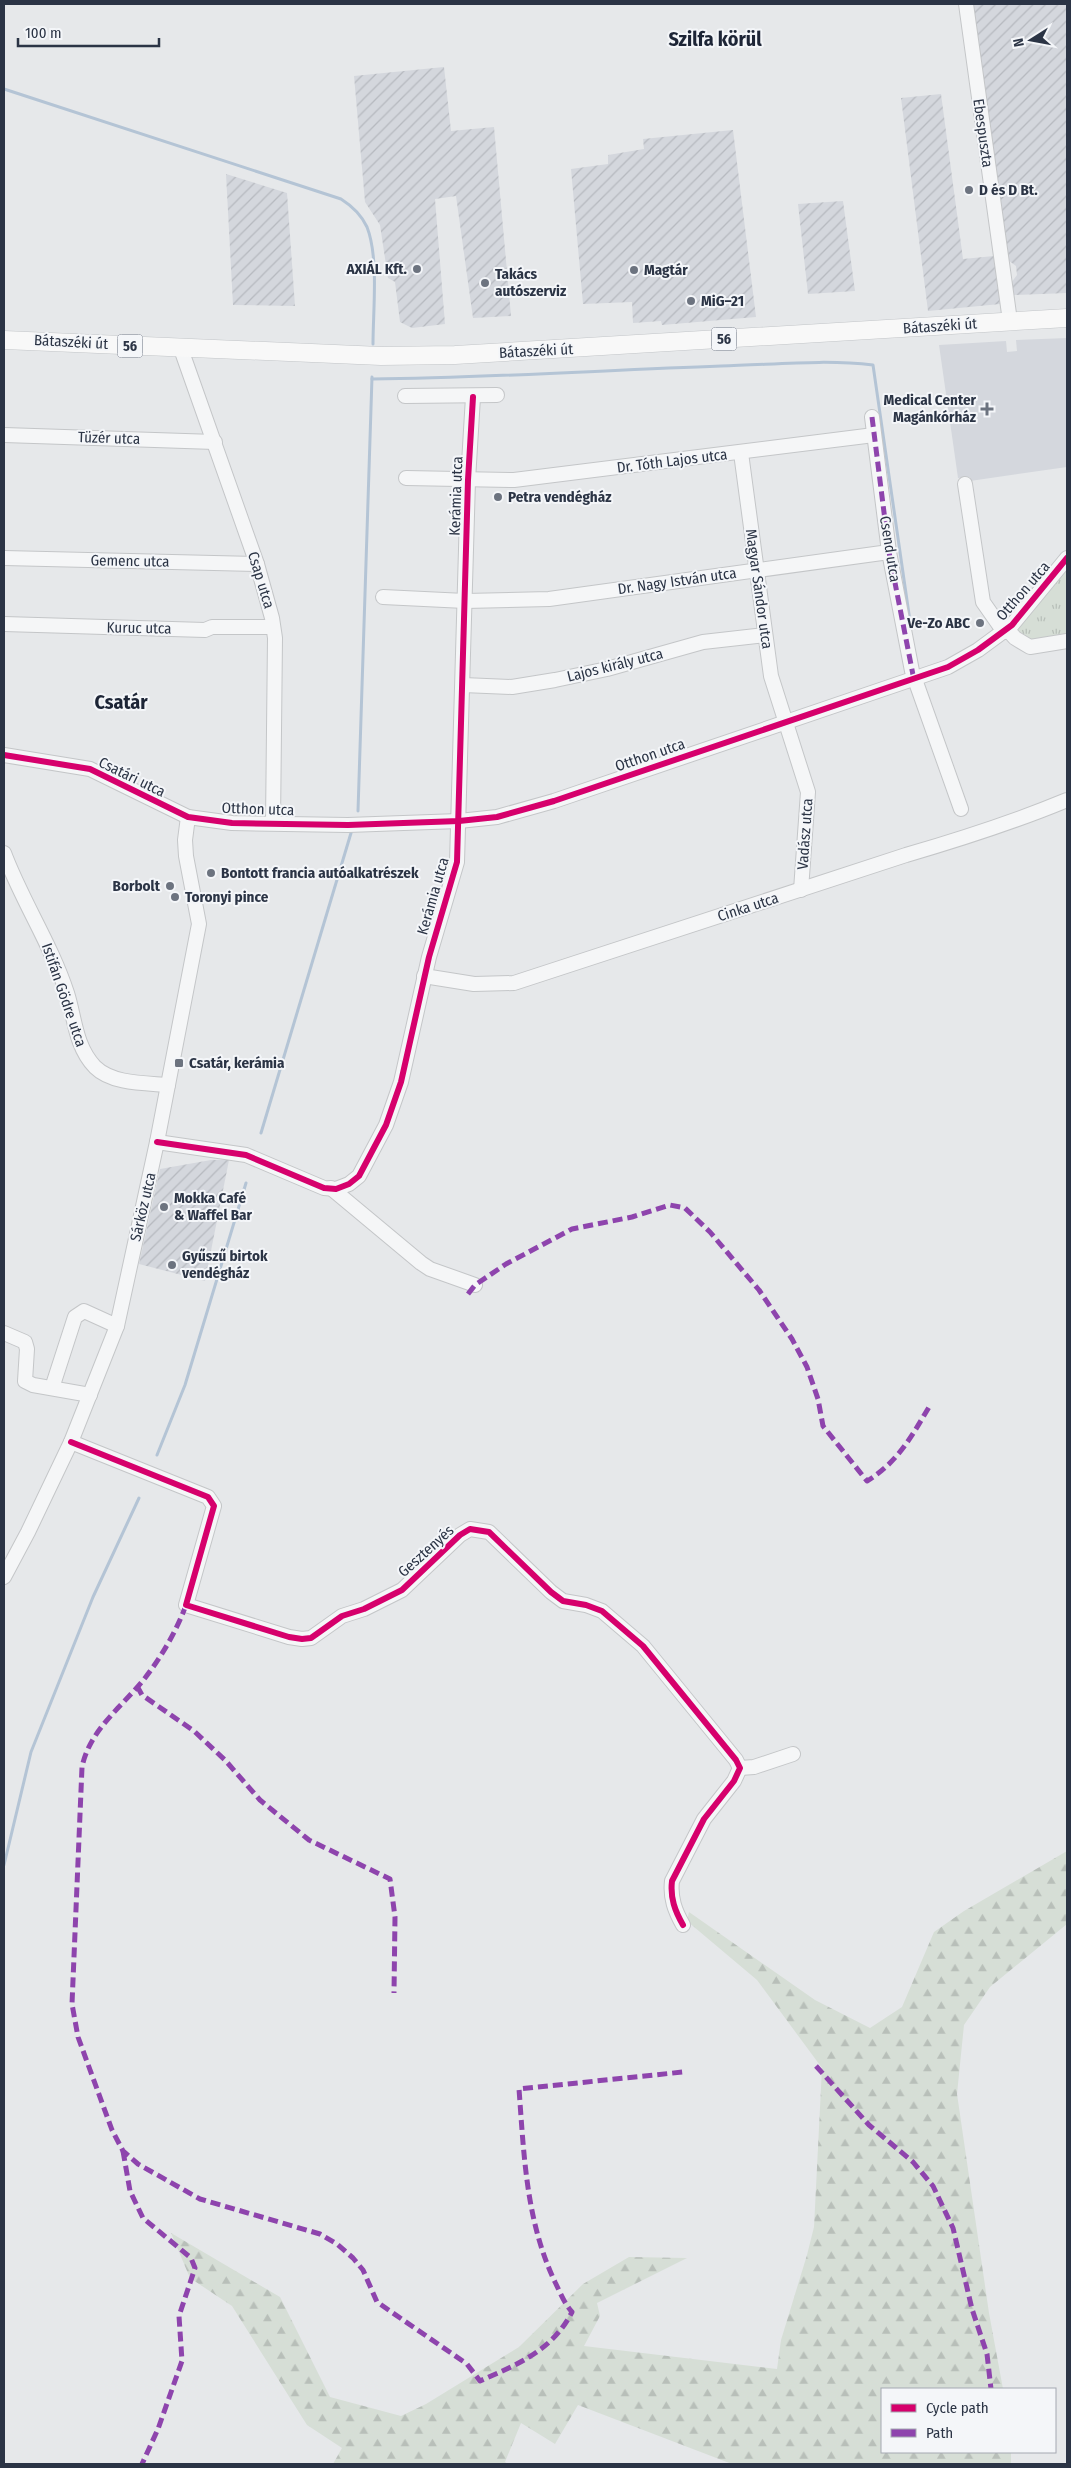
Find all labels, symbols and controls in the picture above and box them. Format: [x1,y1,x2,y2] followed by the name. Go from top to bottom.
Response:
[18,15,159,47] scale bar
[1006,15,1056,65] north arrow
[25,24,62,42] text: 100 m
[668,27,762,51] district label: Szilfa körül
[1010,37,1028,48] text: N
[969,98,997,168] street label: Ebespuszta
[979,181,1038,199] place label: D és D Bt.
[963,184,975,196] marker: D és D Bt.
[345,260,408,278] place label: AXIÁL Kft.
[644,261,688,279] place label: Magtár
[411,263,423,275] marker: AXIÁL Kft.
[628,264,640,276] marker: Magtár
[495,265,567,300] place label: Takács autószerviz
[479,277,491,289] marker: Takács autószerviz
[701,292,744,310] place label: MiG–21
[685,295,697,307] marker: MiG–21
[902,314,978,338] street label: Bátaszéki út
[712,328,736,350] road number: 56
[33,331,109,353] street label: Bátaszéki út
[118,334,142,358] road number: 56
[498,340,574,362] street label: Bátaszéki út
[883,391,977,426] place label: Medical Center Magánkórház
[980,402,994,416] marker: Medical Center Magánkórház
[78,428,140,448] street label: Tüzér utca
[616,445,728,477] street label: Dr. Tóth Lajos utca
[446,456,466,536] street label: Kerámia utca
[508,488,612,506] place label: Petra vendégház
[492,491,504,503] marker: Petra vendégház
[876,515,904,583] street label: Csend utca
[742,528,776,650] street label: Magyar Sándor utca
[244,549,278,611] street label: Csap utca
[90,551,170,571] street label: Gemenc utca
[992,558,1054,624] street label: Otthon utca
[617,564,737,598] street label: Dr. Nagy István utca
[906,614,970,632] place label: Ve-Zo ABC
[974,617,986,629] marker: Ve-Zo ABC
[106,618,172,638] street label: Kuruc utca
[565,644,665,686] street label: Lajos király utca
[94,690,148,714] district label: Csatár
[613,735,687,775] street label: Otthon utca
[96,753,168,801] street label: Csatári utca
[794,798,816,870] street label: Vadász utca
[221,799,295,819] street label: Otthon utca
[413,855,453,937] street label: Kerámia utca
[221,864,419,882] place label: Bontott francia autóalkatrészek
[205,867,217,879] marker: Bontott francia autóalkatrészek
[113,877,161,895] place label: Borbolt
[164,880,176,892] marker: Borbolt
[185,888,269,906] place label: Toronyi pince
[715,889,781,925] street label: Cinka utca
[169,891,181,903] marker: Toronyi pince
[38,941,90,1049] street label: Istifán Gödre utca
[189,1054,285,1072] place label: Csatár, kerámia
[173,1057,185,1069] marker: Csatár, kerámia
[126,1171,160,1243] street label: Sárköz utca
[174,1189,252,1224] place label: Mokka Café & Waffel Bar
[158,1201,170,1213] marker: Mokka Café & Waffel Bar
[181,1247,268,1282] place label: Gyűszű birtok vendégház
[166,1259,178,1271] marker: Gyűszű birtok vendégház
[394,1521,458,1581] street label: Gesztenyés
[881,2388,1056,2453] legend
[926,2399,989,2417] text: Cycle path
[926,2424,953,2442] text: Path

